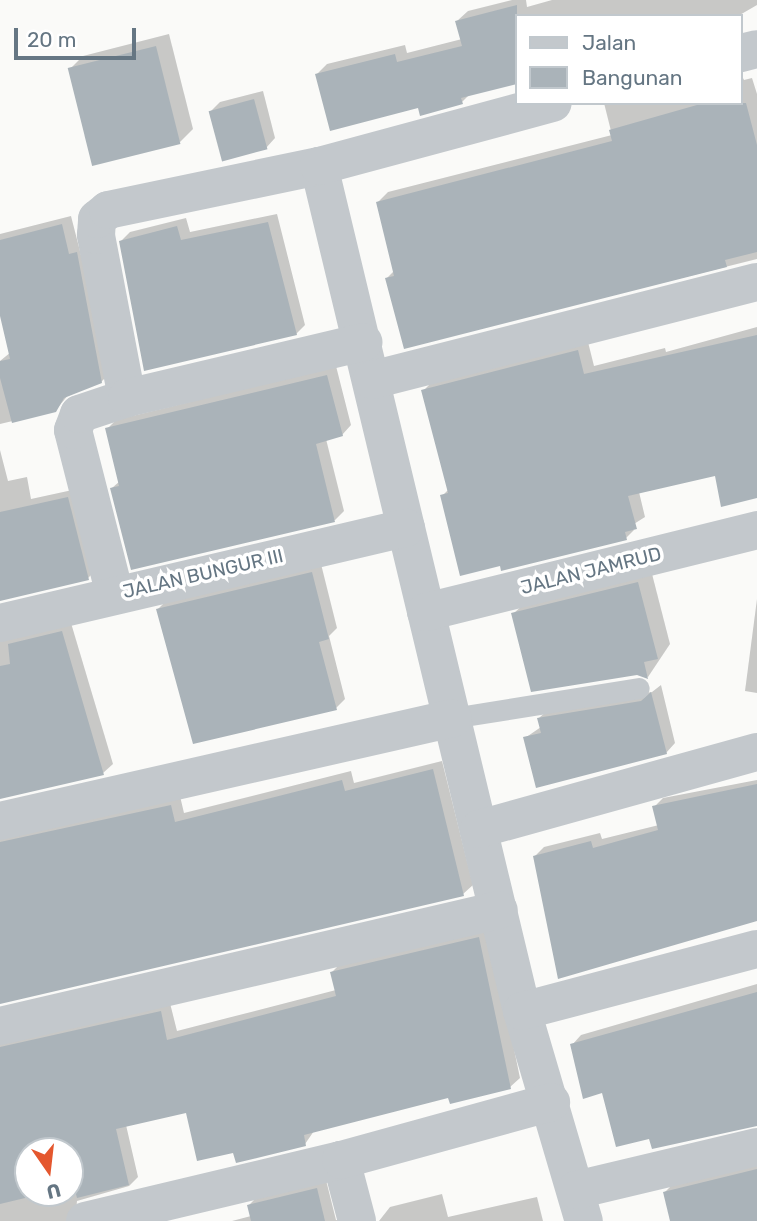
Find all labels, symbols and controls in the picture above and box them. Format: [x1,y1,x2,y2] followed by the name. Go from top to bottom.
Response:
[18,14,140,58] scale bar
[516,14,743,105] legend
[27,27,76,52] text: 20 m
[582,30,636,55] text: Jalan
[582,65,683,90] text: Bangunan
[518,542,664,600] street label: JALAN JAMRUD
[121,544,285,604] street label: JALAN BUNGUR III
[14,1137,84,1207] north arrow
[44,1178,63,1204] text: U

